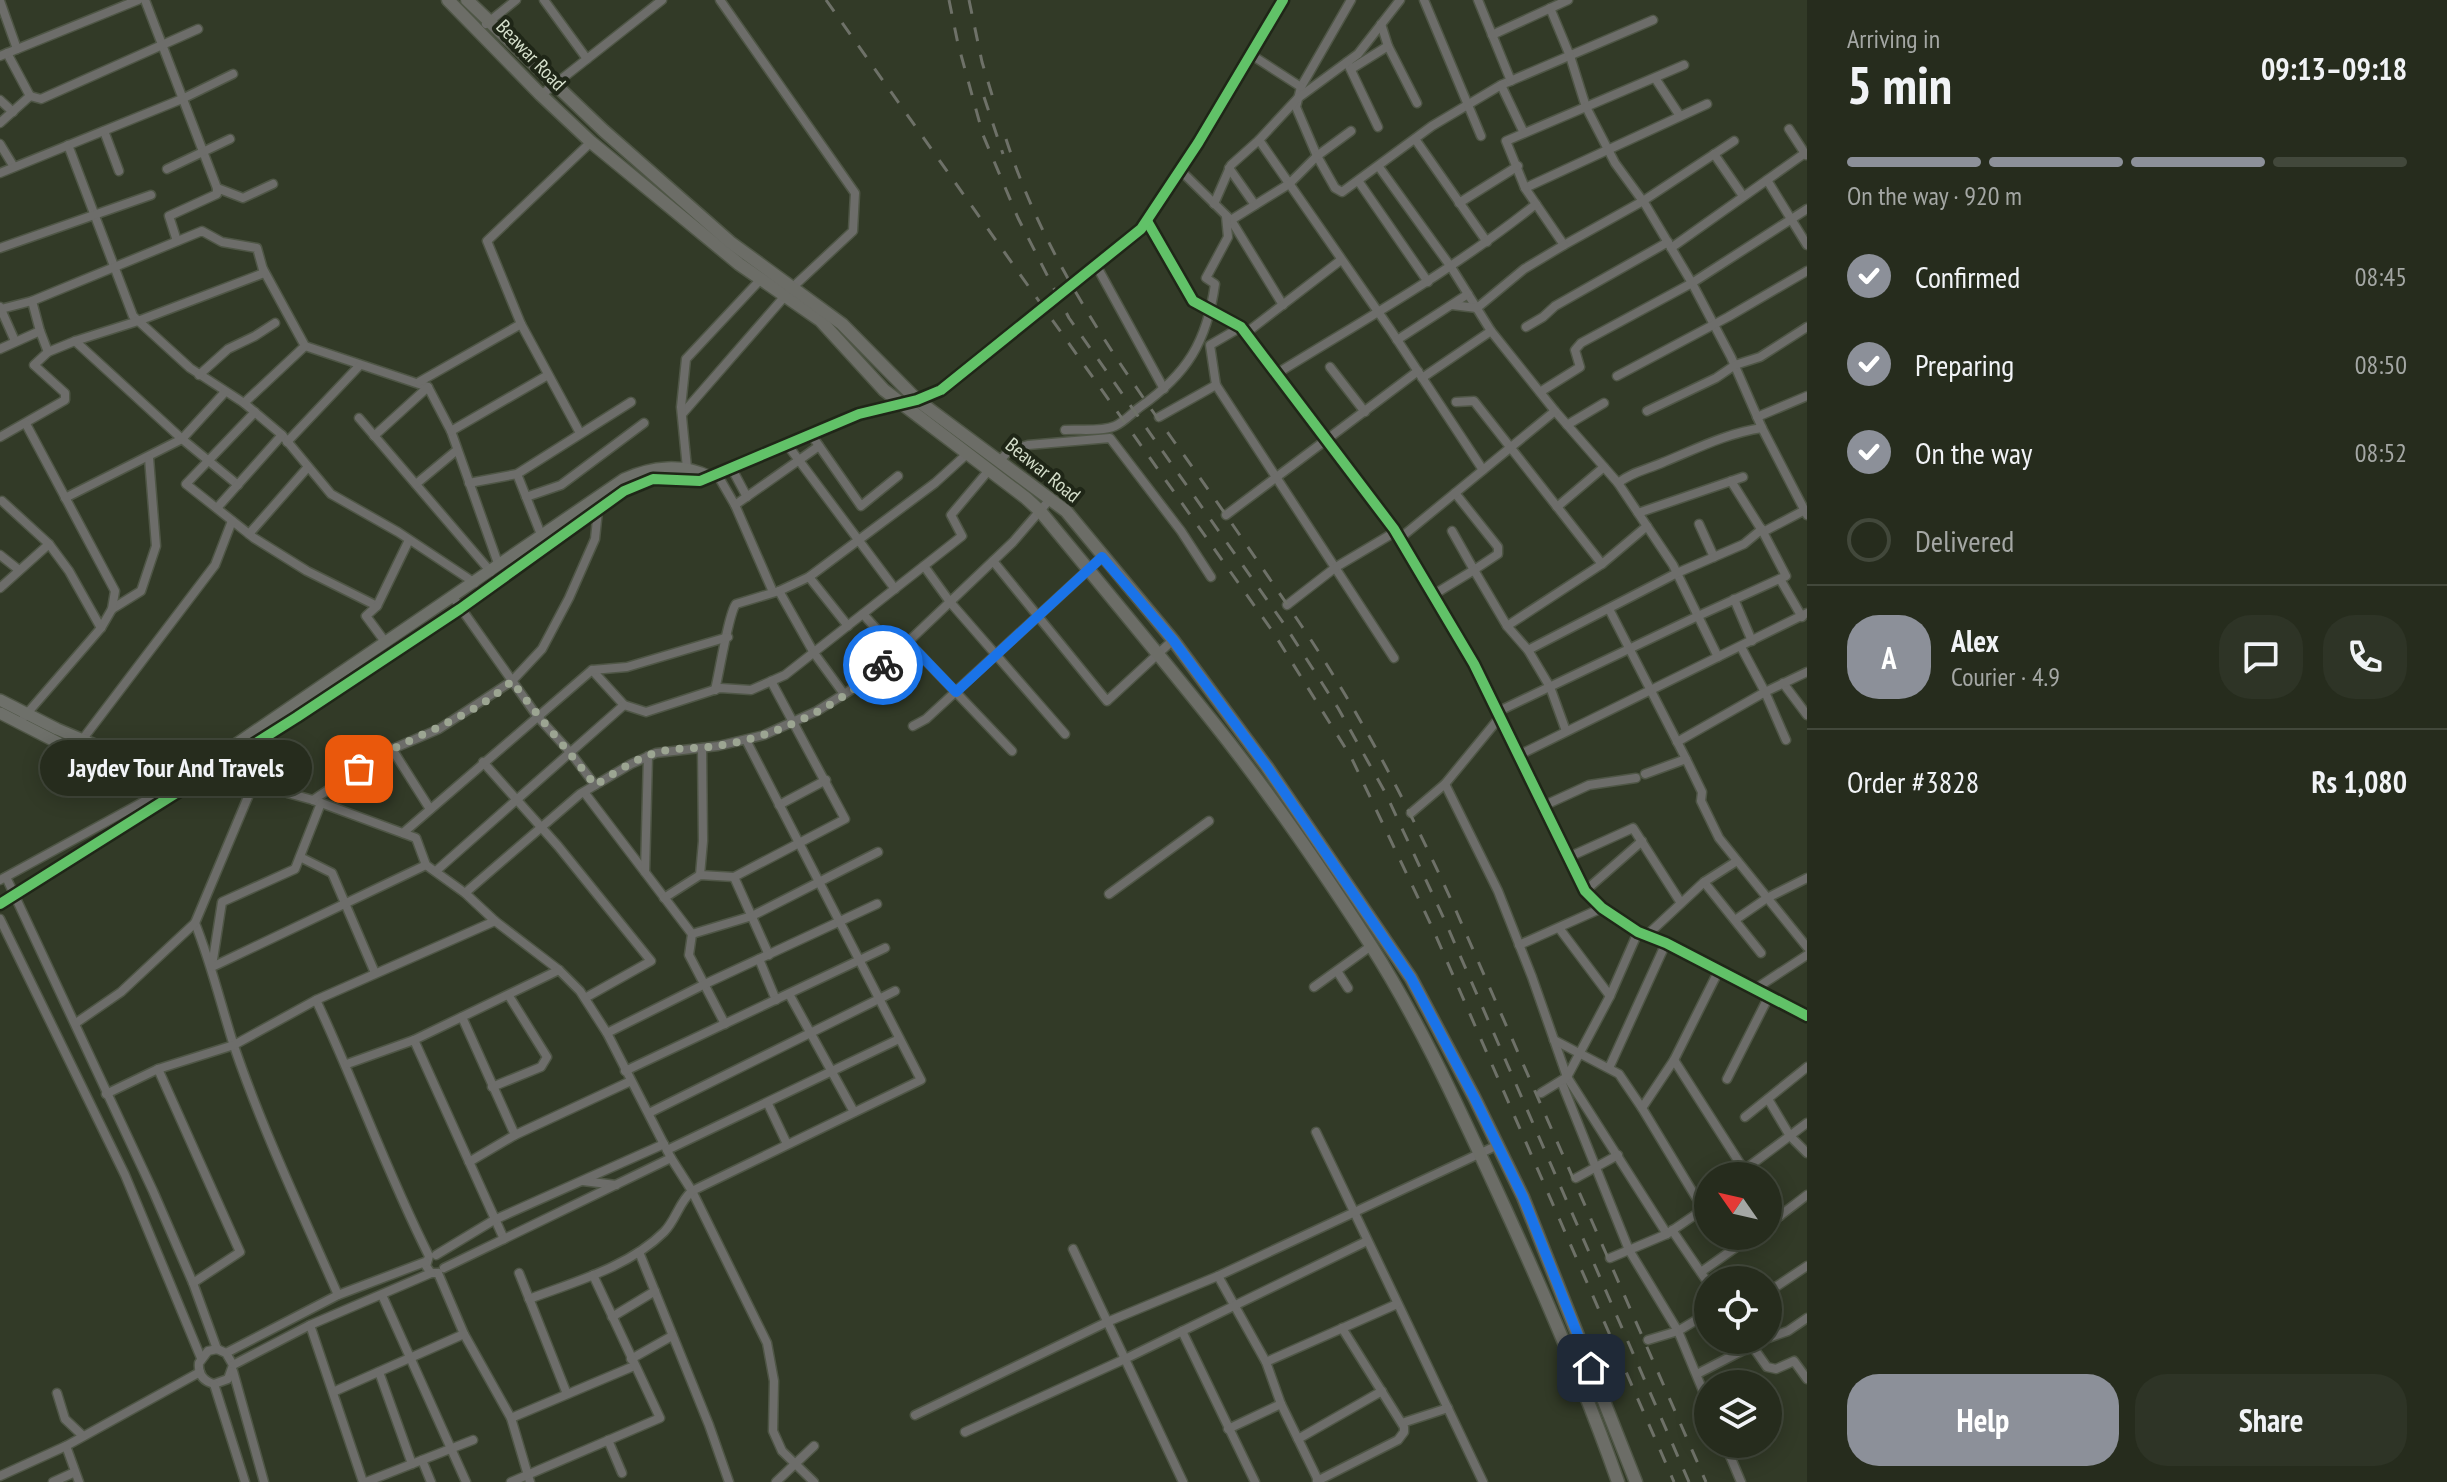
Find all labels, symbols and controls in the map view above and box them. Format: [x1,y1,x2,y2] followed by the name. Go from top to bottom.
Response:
[491,14,571,96] street label: Beawar Road
[1847,22,1940,55] text: Arriving in
[2261,49,2407,88] text: 09:13–09:18
[1847,51,1952,118] text: 5 min
[1847,179,2022,212] text: On the way · 920 m
[1847,254,1891,298] icon: check
[1915,257,2020,296] text: Confirmed
[2355,260,2407,293] text: 08:45
[1847,342,1891,386] icon: check
[1915,345,2014,384] text: Preparing
[2355,348,2407,381] text: 08:50
[1847,430,1891,474] icon: check
[1000,432,1086,508] street label: Beawar Road
[1915,433,2032,472] text: On the way
[2355,436,2407,469] text: 08:52
[1915,521,2014,560] text: Delivered
[2219,615,2303,699] button: chat
[2323,615,2407,699] button: phone
[1951,621,1999,660] text: Alex
[843,625,923,705] courier
[1881,638,1897,677] text: A
[861,643,905,687] icon: bike
[1951,660,2060,693] text: Courier · 4.9
[325,735,393,803] pin
[39,741,311,797] callout: Jaydev Tour And Travels
[337,747,381,791] icon: bag
[68,751,284,784] text: Jaydev Tour And Travels
[1847,762,1979,801] text: Order #3828
[2311,762,2407,801] text: Rs 1,080
[1694,1162,1782,1250] north arrow
[1694,1162,1782,1458] map controls
[1694,1266,1782,1354] button: locate
[1557,1334,1625,1402] pin
[1569,1346,1613,1390] icon: home
[1694,1370,1782,1458] button: layers
[1847,1374,2119,1466] button: Help
[2135,1374,2407,1466] button: Share

